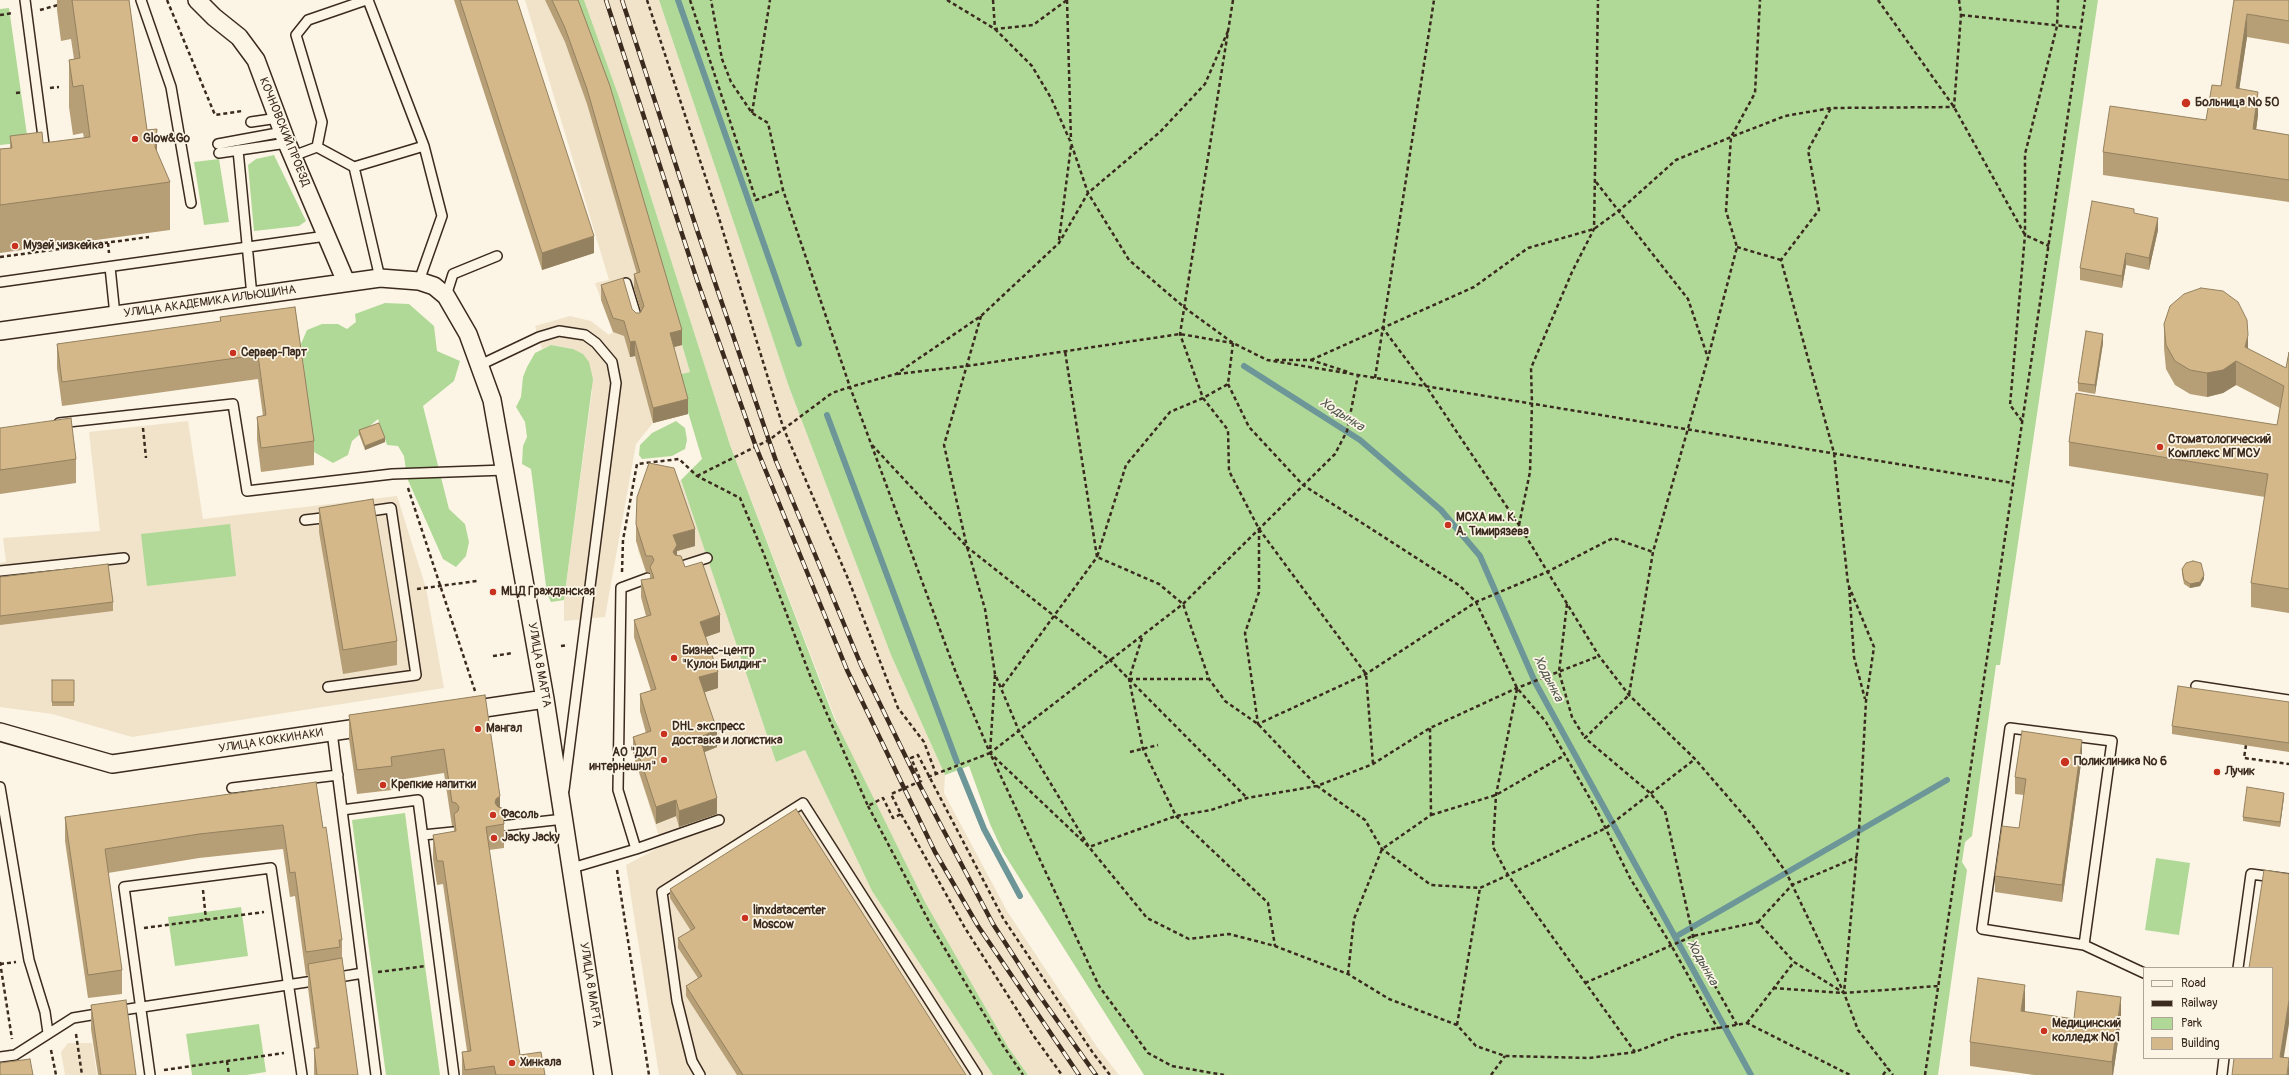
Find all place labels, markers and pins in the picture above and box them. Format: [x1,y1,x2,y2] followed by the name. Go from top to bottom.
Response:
[2195,96,2279,110] place label: Больница № 50
[2180,97,2192,109] marker: Больница № 50
[143,132,190,146] place label: Glow&Go
[130,134,140,144] marker: Glow&Go
[23,239,104,253] place label: Музей чизкейка
[10,241,20,251] marker: Музей чизкейка
[241,346,307,360] place label: Сервер-Парт
[228,348,238,358] marker: Сервер-Парт
[2168,433,2271,461] place label: Стоматологический Комплекс МГМСУ
[2155,442,2165,452] marker: Стоматологический Комплекс МГМСУ
[1456,511,1529,539] place label: МСХА им. К. А. Тимирязева
[1443,520,1453,530] marker: МСХА им. К. А. Тимирязева
[501,585,595,599] place label: МЦД Гражданская
[488,587,498,597] marker: МЦД Гражданская
[682,644,767,672] place label: Бизнес-центр "Кулон Билдинг"
[669,653,679,663] marker: Бизнес-центр "Кулон Билдинг"
[672,720,782,748] place label: DHL экспресс доставка и логистика
[486,722,522,736] place label: Мангал
[473,724,483,734] marker: Мангал
[659,729,669,739] marker: DHL экспресс доставка и логистика
[590,746,656,774] place label: АО "ДХЛ интернешнл"
[659,755,669,765] marker: АО "ДХЛ интернешнл"
[2074,755,2167,769] place label: Поликлиника № 6
[2059,756,2071,768] marker: Поликлиника № 6
[2225,765,2255,779] place label: Лучик
[2212,767,2222,777] marker: Лучик
[391,778,476,792] place label: Крепкие напитки
[378,780,388,790] marker: Крепкие напитки
[501,808,539,822] place label: Фасоль
[488,810,498,820] marker: Фасоль
[502,831,560,845] place label: Jacky Jacky
[489,833,499,843] marker: Jacky Jacky
[753,904,826,932] place label: linxdatacenter Moscow
[740,913,750,923] marker: linxdatacenter Moscow
[2052,1017,2121,1045] place label: Медицинский колледж №1
[2039,1026,2049,1036] marker: Медицинский колледж №1
[520,1056,561,1070] place label: Хинкала
[507,1058,517,1068] marker: Хинкала

